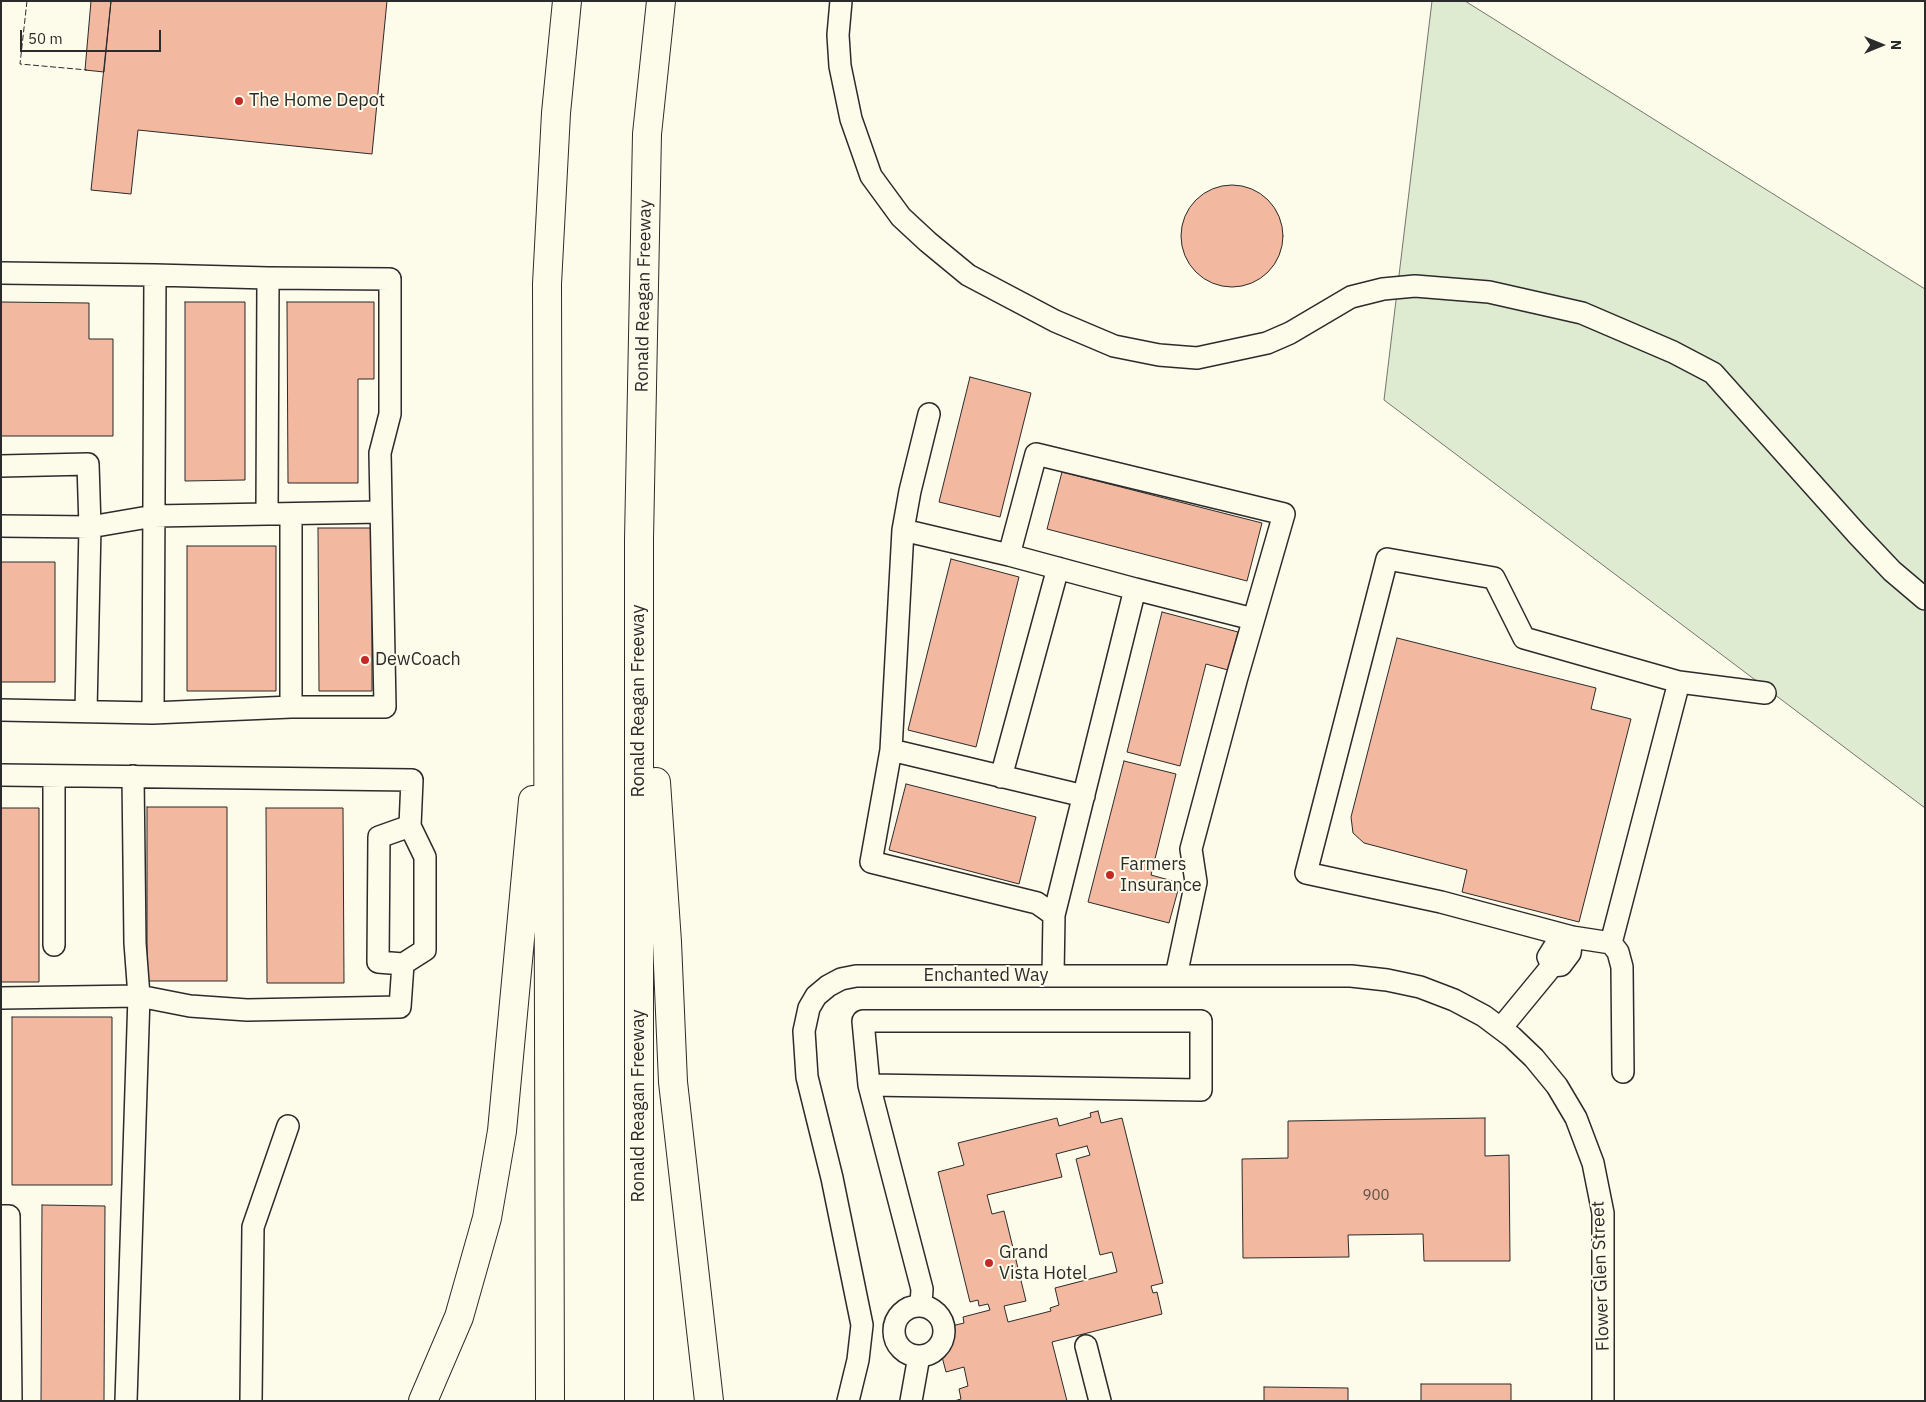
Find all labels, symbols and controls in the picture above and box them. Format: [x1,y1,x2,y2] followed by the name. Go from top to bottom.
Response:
[22,20,164,52] scale bar
[1856,20,1906,70] north arrow
[28,29,63,48] text: 50 m
[1887,40,1905,50] text: N
[249,90,385,112] place label: The Home Depot
[233,95,245,107] marker: The Home Depot
[632,199,656,393] street label: Ronald Reagan Freeway
[628,604,650,798] street label: Ronald Reagan Freeway
[375,649,461,671] place label: DewCoach
[359,654,371,666] marker: DewCoach
[1120,854,1202,896] place label: Farmers Insurance
[1104,869,1116,881] marker: Farmers Insurance
[923,965,1049,987] street label: Enchanted Way
[628,1009,650,1203] street label: Ronald Reagan Freeway
[1363,1187,1389,1205] house number: 900
[1588,1200,1614,1352] street label: Flower Glen Street
[999,1242,1087,1284] place label: Grand Vista Hotel
[983,1257,995,1269] marker: Grand Vista Hotel

